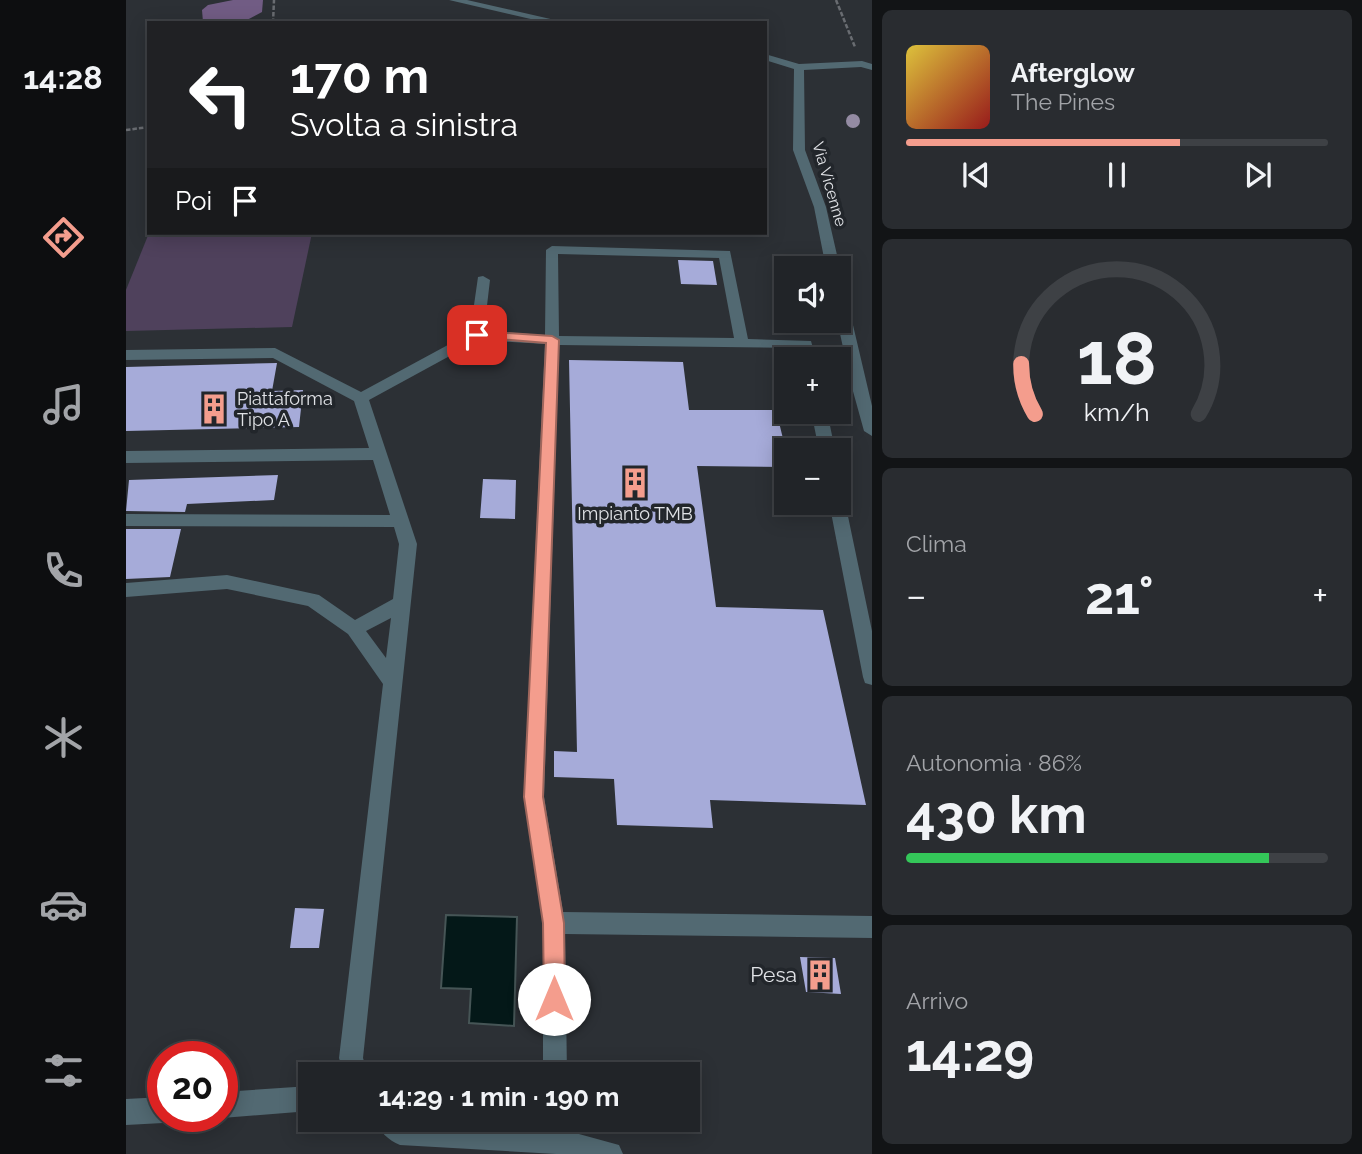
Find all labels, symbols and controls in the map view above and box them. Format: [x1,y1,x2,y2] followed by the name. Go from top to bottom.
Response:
[290,47,429,104] text: 170 m
[175,49,266,140] icon: left
[1011,58,1135,88] text: Afterglow
[23,59,103,96] text: 14:28
[1011,88,1115,115] text: The Pines
[290,106,518,143] text: Svolta a sinistra
[808,140,851,229] street label: Via Vicenne
[957,156,995,194] icon: previous
[1098,156,1136,194] icon: pause
[1239,156,1277,194] icon: next
[226,182,264,220] icon: arrive
[175,186,212,216] text: Poi
[39,213,88,262] icon: directions
[774,256,851,515] map controls
[774,256,851,333] button: sound
[447,305,507,365] pin
[458,316,496,354] icon: arrive
[1077,317,1157,402] text: 18
[774,347,851,424] button: +
[39,380,88,429] icon: music
[237,388,333,430] place label: Piattaforma Tipo A
[197,392,231,426] building icon: Piattaforma Tipo A
[1084,397,1150,427] text: km/h
[774,438,851,515] button: −
[618,466,652,500] building icon: Impianto TMB
[577,503,693,524] place label: Impianto TMB
[906,530,967,557] text: Clima
[39,546,88,595] icon: phone
[1085,565,1154,626] text: 21°
[906,573,926,618] text: −
[1312,573,1328,618] text: +
[39,713,88,762] icon: climate
[906,749,1082,776] text: Autonomia · 86%
[906,784,1087,845] text: 430 km
[39,880,88,929] icon: car
[803,958,837,992] building icon: Pesa
[517,962,591,1036] position arrow
[750,962,797,987] place label: Pesa
[906,987,968,1014] text: Arrivo
[906,1022,1034,1083] text: 14:29
[147,1041,238,1132] speed limit sign: 20
[39,1046,88,1095] icon: filters
[379,1082,619,1112] text: 14:29 · 1 min · 190 m

